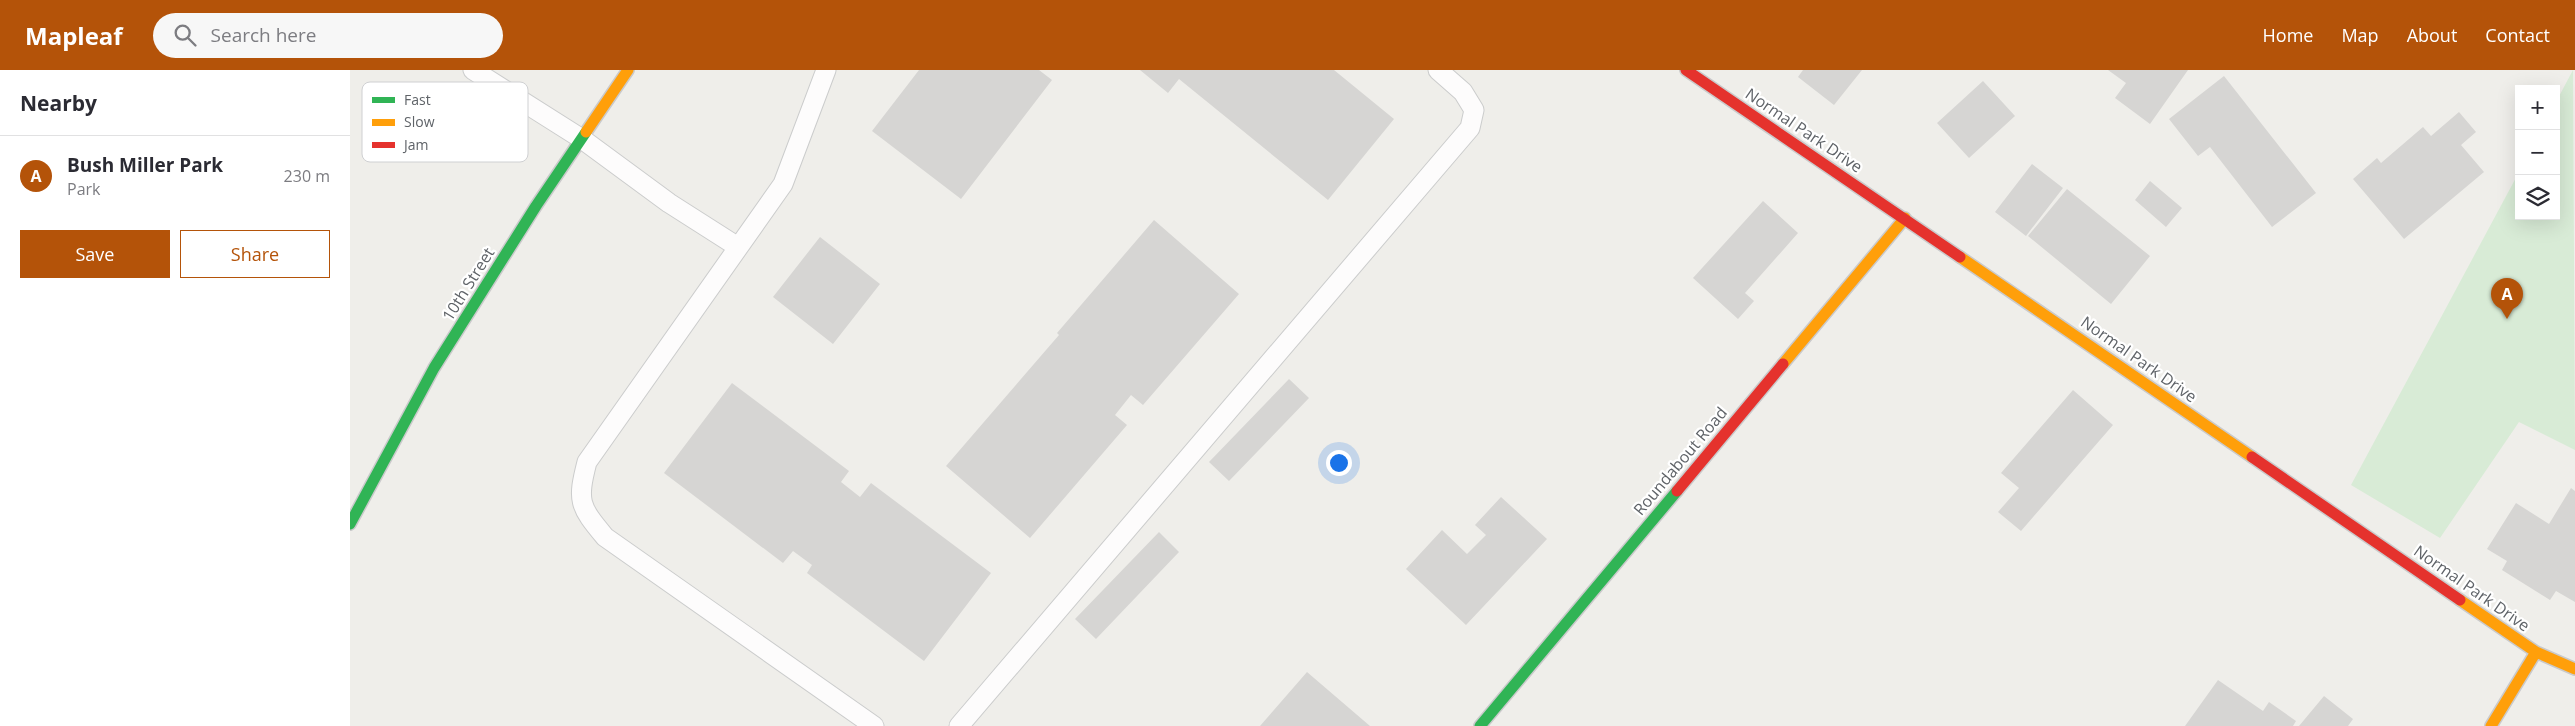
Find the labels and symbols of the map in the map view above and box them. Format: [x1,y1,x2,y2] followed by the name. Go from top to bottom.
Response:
[362,82,528,162] legend
[1741,83,1867,177] street label: Normal Park Drive
[404,90,431,109] text: Fast
[404,112,435,131] text: Slow
[402,135,429,154] text: Jam
[437,243,499,325] street label: 10th Street
[2491,278,2523,319] pin: A
[2077,311,2201,407] street label: Normal Park Drive
[1628,402,1732,520] street label: Roundabout Road
[1326,450,1352,476] your location
[2410,540,2534,636] street label: Normal Park Drive

